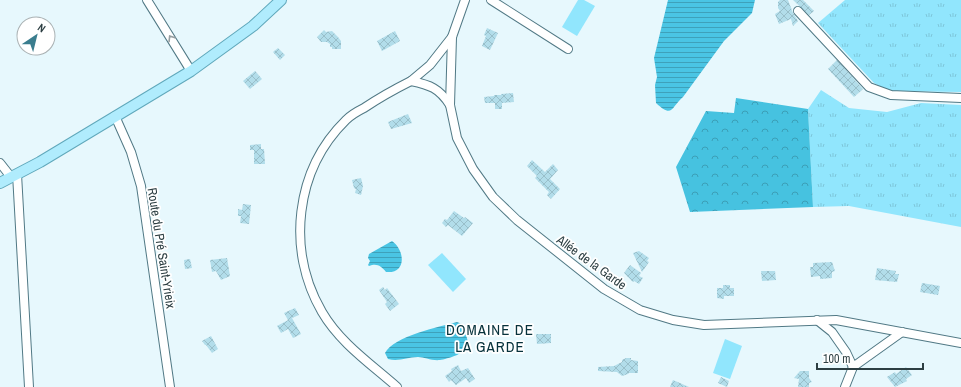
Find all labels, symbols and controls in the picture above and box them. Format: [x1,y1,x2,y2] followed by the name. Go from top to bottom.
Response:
[16,16,56,56] north arrow
[35,20,48,35] text: N
[168,35,175,42] one-way arrow
[144,186,180,310] street label: Route du Pré Saint-Yrieix
[553,231,630,294] street label: Allée de la Garde
[446,319,534,357] district label: DOMAINE DE LA GARDE
[817,345,923,371] scale bar
[823,351,850,367] text: 100 m

